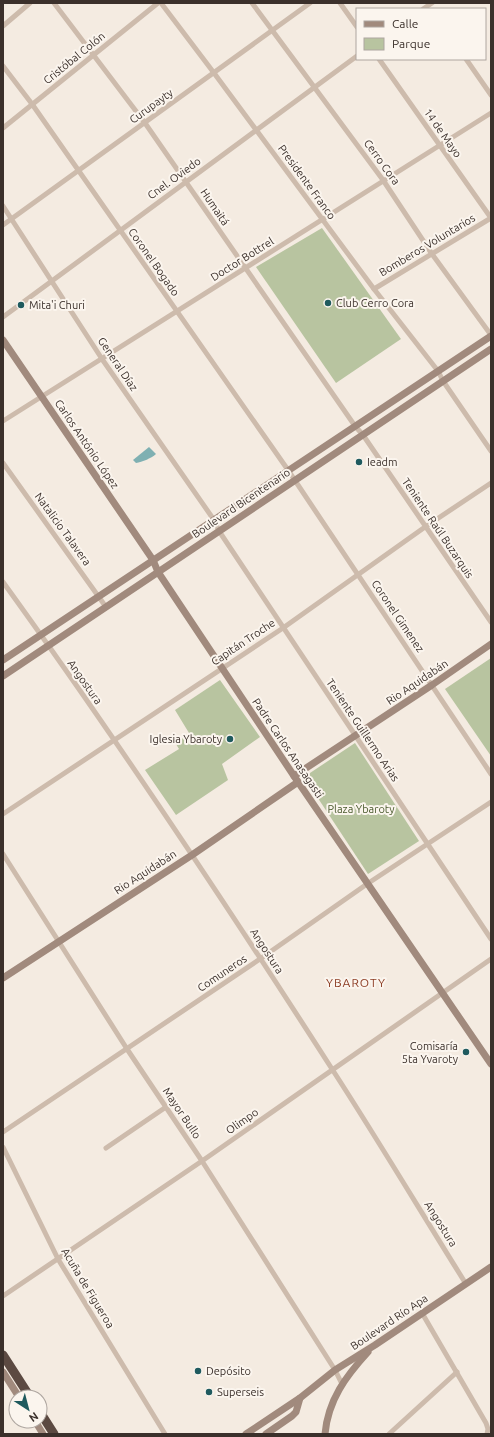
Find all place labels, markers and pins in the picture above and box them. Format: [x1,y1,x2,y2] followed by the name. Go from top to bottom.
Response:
[336,297,414,309] place label: Club Cerro Cora
[323,298,333,308] marker: Club Cerro Cora
[29,299,85,311] place label: Mita'i Churi
[16,300,26,310] marker: Mita'i Churi
[367,456,397,468] place label: Ieadm
[354,457,364,467] marker: Ieadm
[150,733,223,745] place label: Iglesia Ybaroty
[225,734,235,744] marker: Iglesia Ybaroty
[402,1040,459,1065] place label: Comisaría 5ta Yvaroty
[461,1047,471,1057] marker: Comisaría 5ta Yvaroty
[206,1365,251,1377] place label: Depósito
[193,1366,203,1376] marker: Depósito
[217,1386,264,1398] place label: Superseis
[204,1387,214,1397] marker: Superseis

